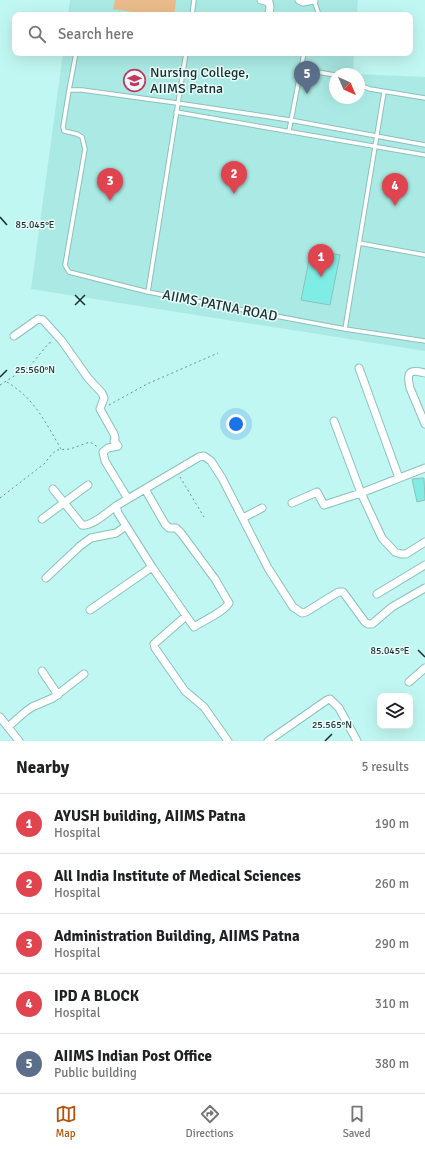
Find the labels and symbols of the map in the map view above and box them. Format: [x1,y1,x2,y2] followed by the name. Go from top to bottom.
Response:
[294,61,320,94] pin: 5
[150,64,249,97] place label: Nursing College, AIIMS Patna
[121,67,147,93] school or university icon: Nursing College, AIIMS Patna
[329,68,365,104] north arrow
[221,161,247,194] pin: 2
[97,168,123,201] pin: 3
[382,173,408,206] pin: 4
[16,219,55,231] text: 85.045°E
[308,244,334,277] pin: 1
[161,286,279,325] street label: AIIMS PATNA ROAD
[15,364,55,376] text: 25.560°N
[226,414,246,434] your location
[371,645,410,657] text: 85.045°E
[312,719,352,731] text: 25.565°N

